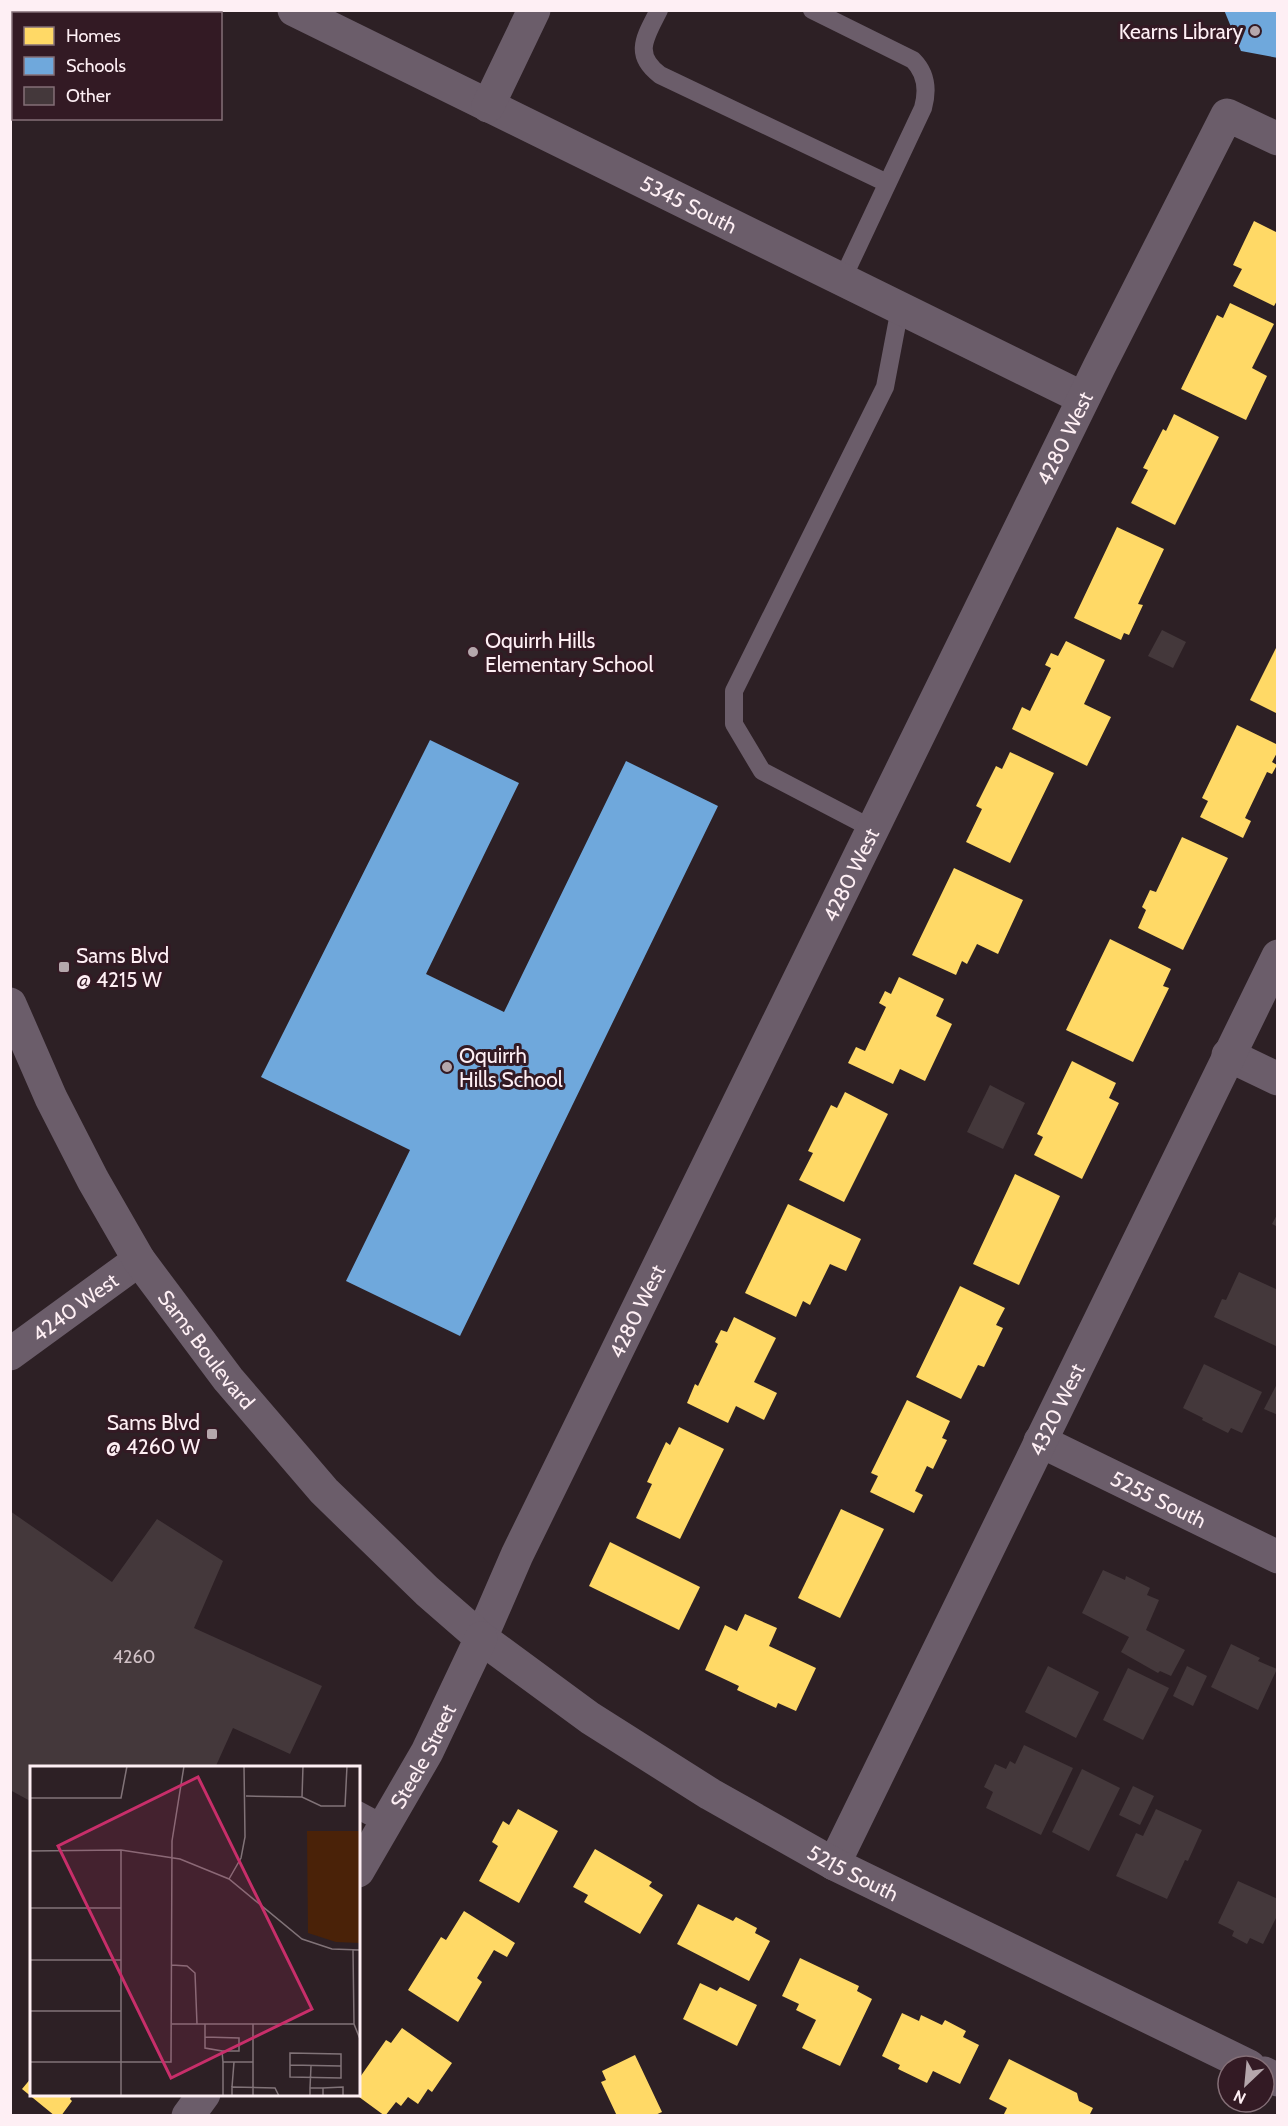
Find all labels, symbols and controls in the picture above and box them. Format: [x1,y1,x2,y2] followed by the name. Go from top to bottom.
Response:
[12,12,222,120] legend
[1119,19,1243,44] place label: Kearns Library
[1248,24,1262,38] marker: Kearns Library
[66,25,121,47] text: Homes
[66,55,126,77] text: Schools
[66,85,111,107] text: Other
[637,170,741,238] street label: 5345 South
[1031,387,1098,489] street label: 4280 West
[485,628,653,677] place label: Oquirrh Hills Elementary School
[466,645,480,659] marker: Oquirrh Hills Elementary School
[817,824,884,926] street label: 4280 West
[76,943,169,992] place label: Sams Blvd @ 4215 W
[57,960,71,974] marker: Sams Blvd @ 4215 W
[459,1043,563,1092] place label: Oquirrh Hills School
[440,1060,454,1074] marker: Oquirrh Hills School
[603,1260,670,1362] street label: 4280 West
[27,1267,123,1347] street label: 4240 West
[153,1285,260,1414] street label: Sams Boulevard
[1023,1359,1089,1460] street label: 4320 West
[106,1410,200,1459] place label: Sams Blvd @ 4260 W
[205,1427,219,1441] marker: Sams Blvd @ 4260 W
[1107,1465,1211,1533] street label: 5255 South
[113,1646,155,1668] house number: 4260
[385,1700,461,1813] street label: Steele Street
[30,1766,360,2096] inset map
[803,1839,903,1906] street label: 5215 South
[1216,2054,1276,2114] north arrow
[1230,2086,1249,2108] text: N

